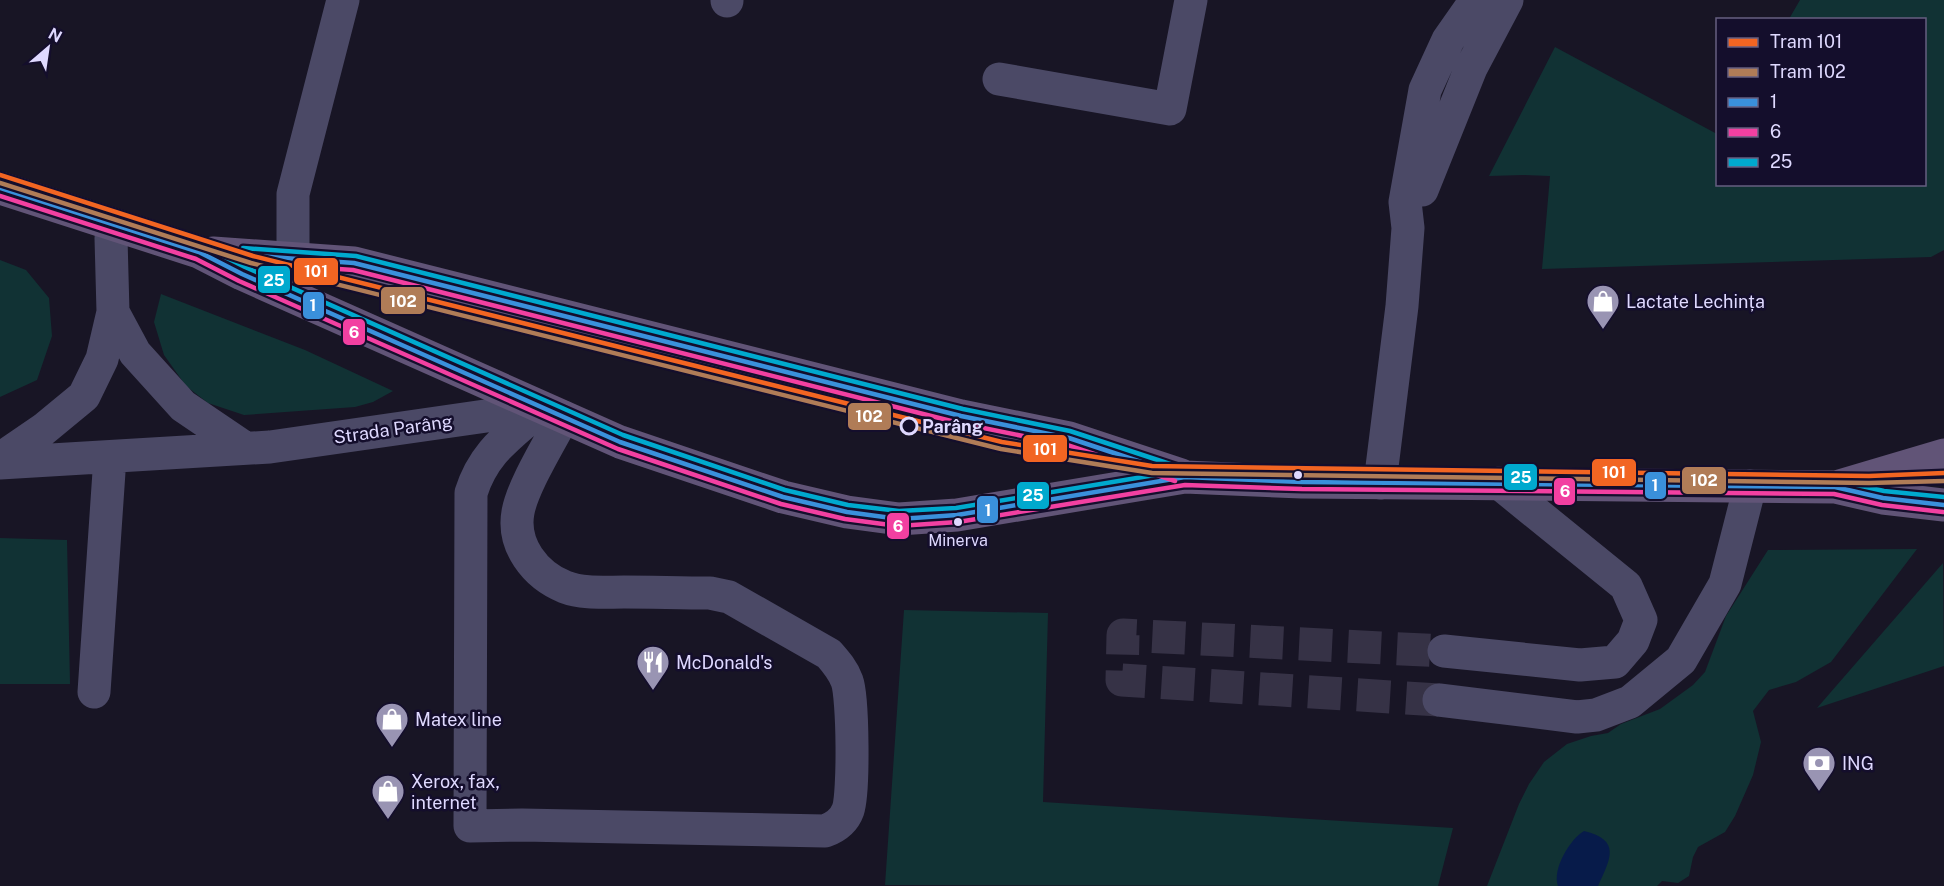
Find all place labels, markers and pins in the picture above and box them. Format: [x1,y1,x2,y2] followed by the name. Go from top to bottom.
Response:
[1585,283,1621,330] shop icon: Lactate Lechința
[1626,291,1765,312] place label: Lactate Lechința
[922,416,983,437] place label: Parâng
[900,417,918,435] marker: Parâng
[1292,469,1304,481] unlabelled marker
[952,516,964,528] marker: Minerva
[928,531,988,550] place label: Minerva
[635,644,671,691] restaurant icon: McDonald's
[676,652,772,673] place label: McDonald's
[374,701,410,748] shop icon: Matex line
[415,709,502,730] place label: Matex line
[1801,745,1837,792] bank icon: ING
[1842,753,1874,774] place label: ING
[411,771,500,813] place label: Xerox, fax, internet
[370,773,406,820] shop icon: Xerox, fax, internet

